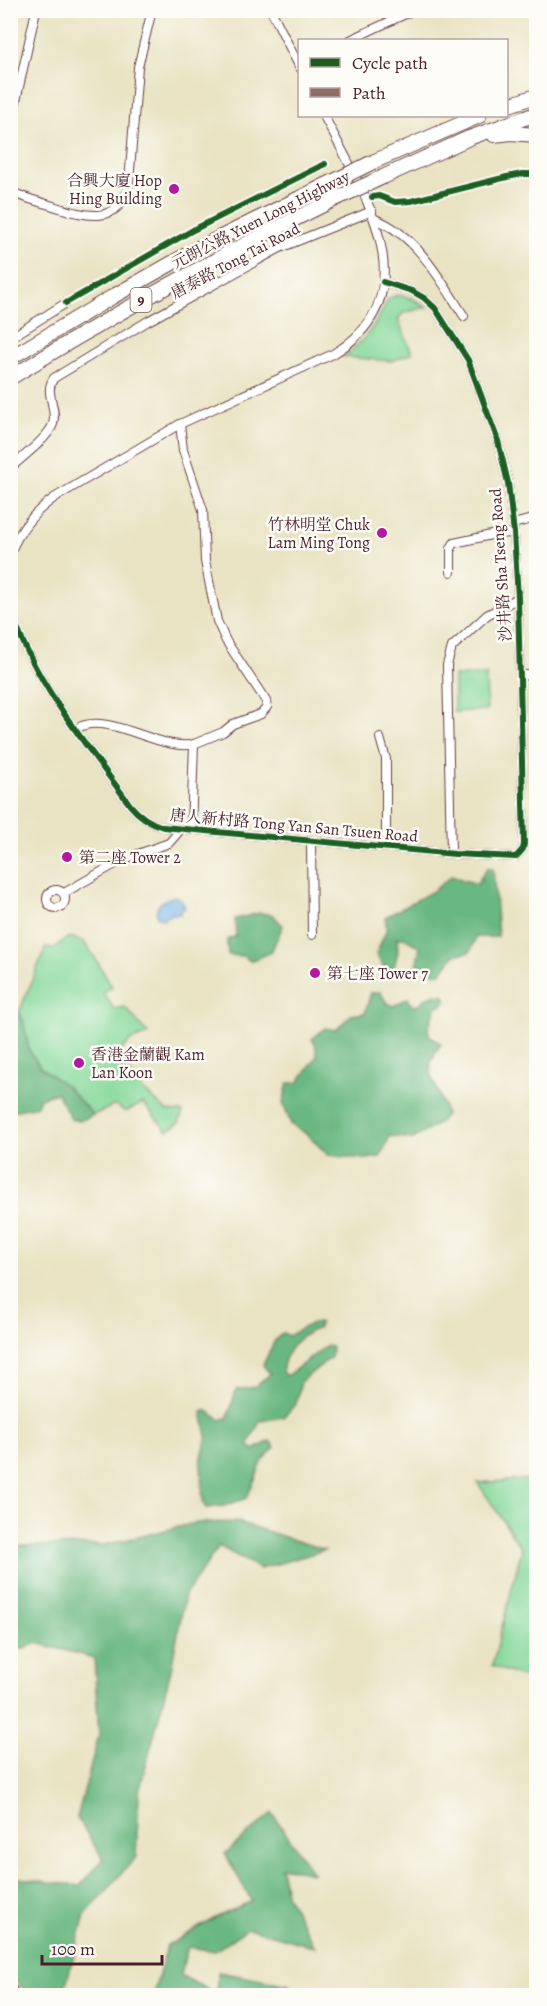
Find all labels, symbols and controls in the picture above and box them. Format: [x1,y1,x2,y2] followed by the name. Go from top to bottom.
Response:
[298,39,508,117] legend
[352,51,428,75] text: Cycle path
[352,81,386,105] text: Path
[168,165,354,274] street label: 元朗公路 Yuen Long Highway
[67,170,162,210] place label: 合興大廈 Hop Hing Building
[167,182,181,196] marker: 合興大廈 Hop Hing Building
[167,217,304,304] street label: 唐泰路 Tong Tai Road
[130,288,152,312] road number: 9
[485,487,517,642] street label: 沙井路 Sha Tseng Road
[268,514,370,554] place label: 竹林明堂 Chuk Lam Ming Tong
[375,526,389,540] marker: 竹林明堂 Chuk Lam Ming Tong
[169,804,419,848] street label: 唐人新村路 Tong Yan San Tsuen Road
[79,847,181,869] place label: 第二座 Tower 2
[60,850,74,864] marker: 第二座 Tower 2
[327,963,428,985] place label: 第七座 Tower 7
[308,966,322,980] marker: 第七座 Tower 7
[91,1044,205,1084] place label: 香港金蘭觀 Kam Lan Koon
[72,1056,86,1070] marker: 香港金蘭觀 Kam Lan Koon
[42,1928,162,1966] scale bar
[51,1937,95,1961] text: 100 m

